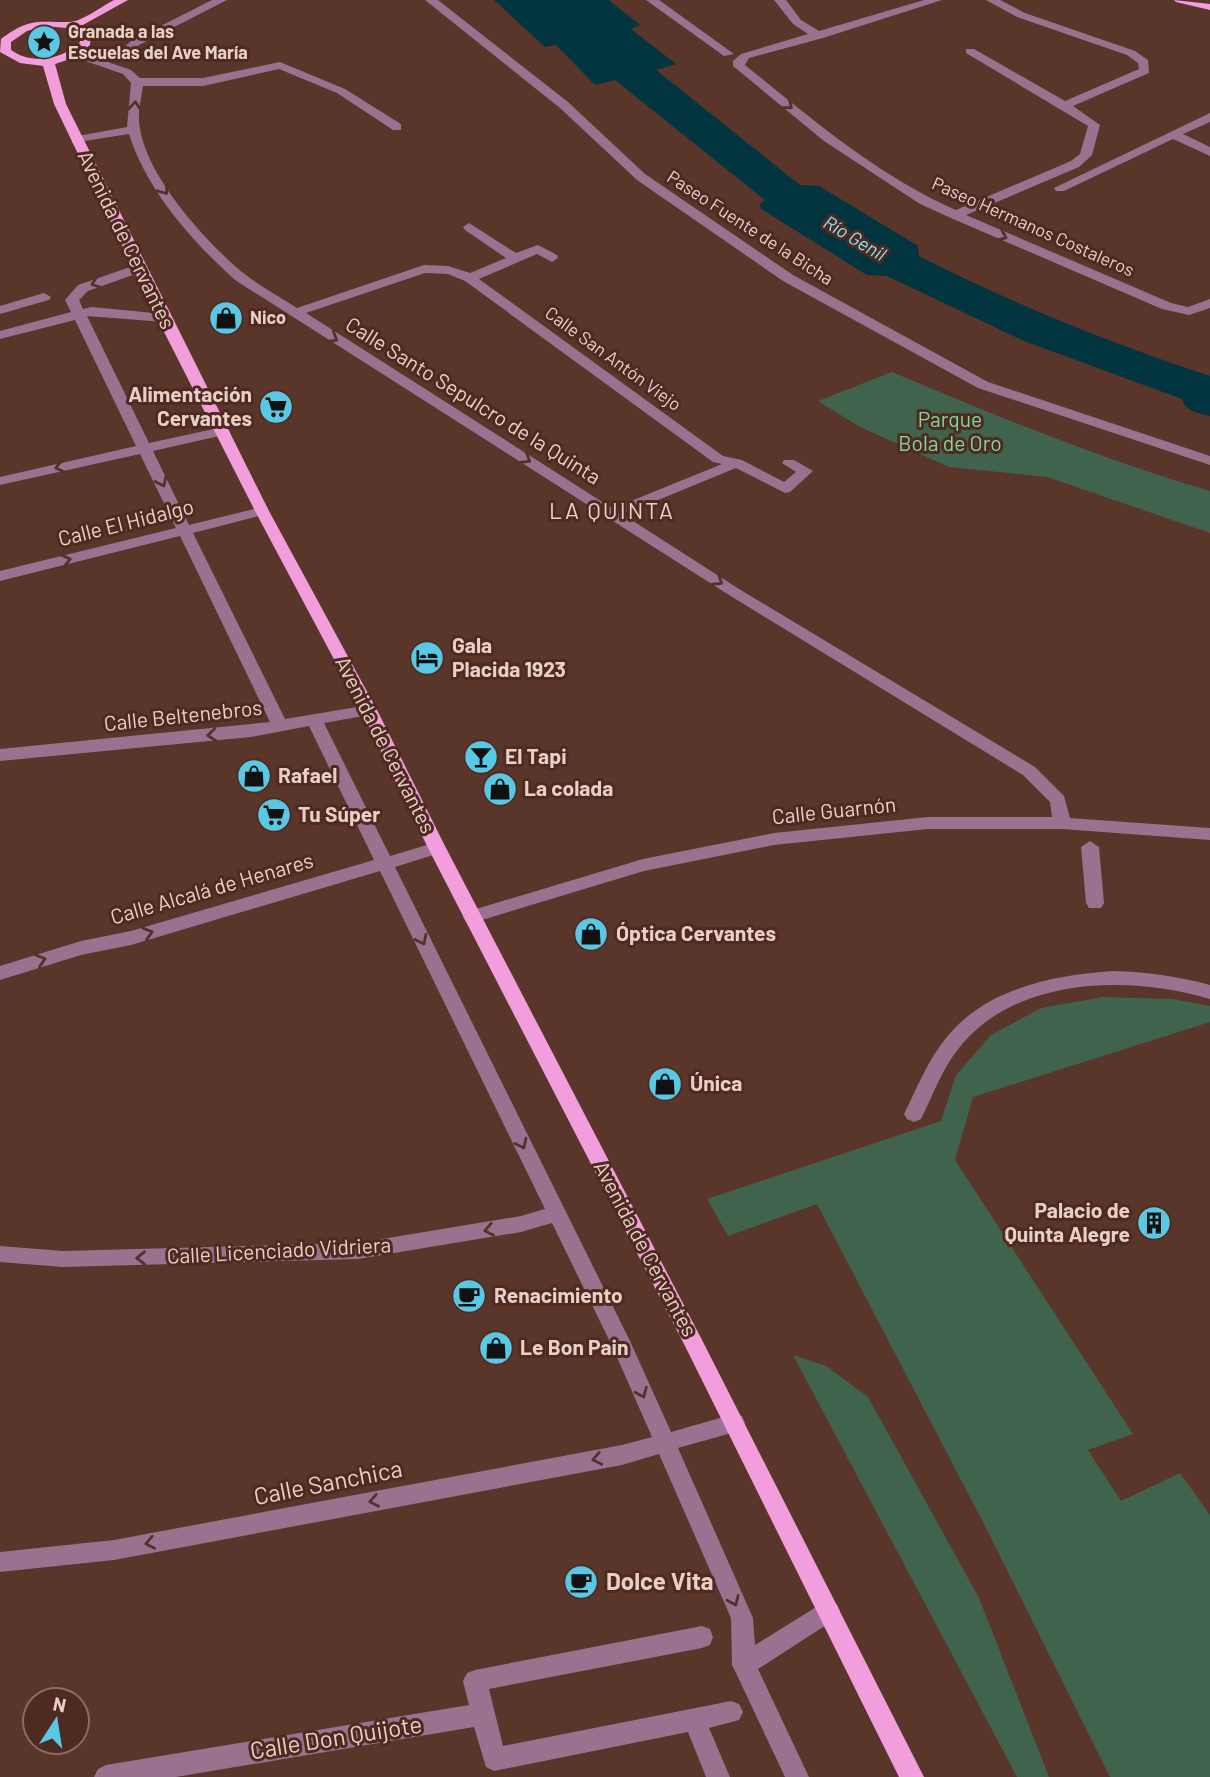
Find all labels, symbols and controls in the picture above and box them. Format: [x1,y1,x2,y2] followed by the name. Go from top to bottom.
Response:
[68,20,248,63] place label: Granada a las Escuelas del Ave María
[25,23,63,61] place icon: Granada a las Escuelas del Ave María
[780,97,792,110] one-way arrow
[127,100,142,111] one-way arrow
[73,146,181,333] street label: Avenida de Cervantes
[663,165,838,289] street label: Paseo Fuente de la Bicha
[929,172,1138,281] street label: Paseo Hermanos Costaleros
[156,182,169,195] one-way arrow
[820,210,891,266] water label: Río Genil
[995,228,1007,242] one-way arrow
[91,275,103,289] one-way arrow
[207,299,245,337] shop icon: Nico
[541,301,686,415] street label: Calle San Antón Viejo
[250,306,286,328] place label: Nico
[342,311,606,489] street label: Calle Santo Sepulcro de la Quinta
[326,329,339,342] one-way arrow
[128,381,252,430] place label: Alimentación Cervantes
[257,388,295,426] supermarket icon: Alimentación Cervantes
[898,406,1002,455] park label: Parque Bola de Oro
[518,450,531,463] one-way arrow
[54,459,66,474] one-way arrow
[154,475,168,487] one-way arrow
[55,493,196,550] street label: Calle El Hidalgo
[549,496,675,524] district label: LA QUINTA
[60,553,72,568] one-way arrow
[710,573,723,586] one-way arrow
[452,632,566,681] place label: Gala Placida 1923
[408,639,446,677] hotel icon: Gala Placida 1923
[331,652,442,837] street label: Avenida de Cervantes
[102,694,263,735] street label: Calle Beltenebros
[206,727,218,742] one-way arrow
[462,738,500,776] bar icon: El Tapi
[505,743,567,768] place label: El Tapi
[235,757,273,795] shop icon: Rafael
[278,762,337,787] place label: Rafael
[481,770,519,808] shop icon: La colada
[524,775,613,800] place label: La colada
[771,791,897,828] street label: Calle Guarnón
[255,796,293,834] supermarket icon: Tu Súper
[298,801,380,826] place label: Tu Súper
[107,847,316,928] street label: Calle Alcalá de Henares
[572,915,610,953] shop icon: Óptica Cervantes
[616,920,776,945] place label: Óptica Cervantes
[142,927,154,942] one-way arrow
[413,933,427,945] one-way arrow
[34,954,46,969] one-way arrow
[646,1065,684,1103] shop icon: Única
[690,1070,742,1095] place label: Única
[513,1137,527,1149] one-way arrow
[589,1156,703,1340] street label: Avenida de Cervantes
[1004,1197,1130,1246] place label: Palacio de Quinta Alegre
[1135,1204,1173,1242] building icon: Palacio de Quinta Alegre
[484,1221,496,1236] one-way arrow
[166,1231,392,1268] street label: Calle Licenciado Vidriera
[136,1250,147,1265] one-way arrow
[450,1277,488,1315] cafe icon: Renacimiento
[494,1282,623,1307] place label: Renacimiento
[477,1329,515,1367] shop icon: Le Bon Pain
[520,1334,628,1359] place label: Le Bon Pain
[634,1386,648,1398] one-way arrow
[591,1451,603,1466] one-way arrow
[251,1453,404,1510] street label: Calle Sanchica
[368,1493,380,1508] one-way arrow
[144,1535,156,1550] one-way arrow
[562,1563,600,1601] cafe icon: Dolce Vita
[606,1566,714,1595] place label: Dolce Vita
[726,1594,740,1606] one-way arrow
[21,1686,91,1756] north arrow
[51,1691,68,1716] text: N
[248,1709,424,1764] street label: Calle Don Quijote

